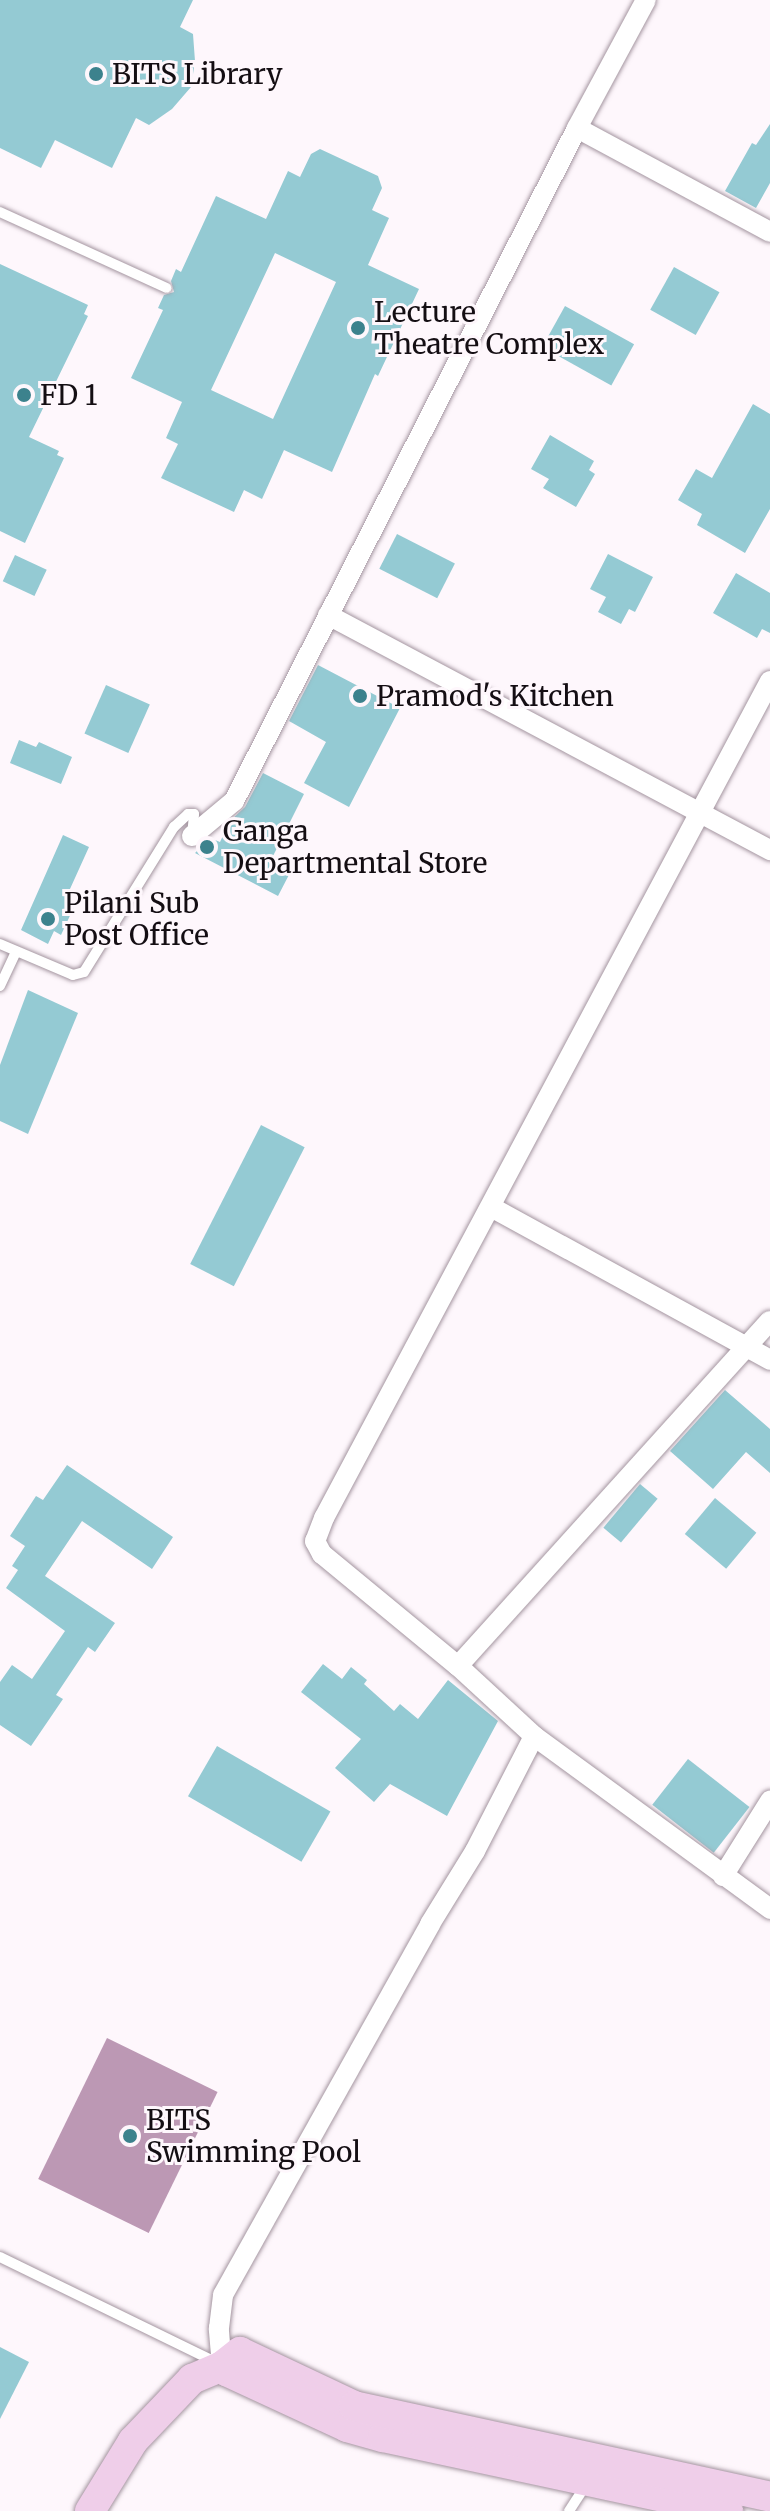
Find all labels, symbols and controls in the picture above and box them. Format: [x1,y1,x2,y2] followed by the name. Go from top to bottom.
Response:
[112,57,283,91] place label: BITS Library
[87,65,105,83] marker: BITS Library
[374,295,604,361] place label: Lecture Theatre Complex
[349,319,367,337] marker: Lecture Theatre Complex
[40,378,97,412] place label: FD 1
[15,386,33,404] marker: FD 1
[376,679,614,713] place label: Pramod's Kitchen
[351,687,369,705] marker: Pramod's Kitchen
[223,814,487,880] place label: Ganga Departmental Store
[198,838,216,856] marker: Ganga Departmental Store
[64,886,209,952] place label: Pilani Sub Post Office
[39,910,57,928] marker: Pilani Sub Post Office
[146,2103,361,2169] place label: BITS Swimming Pool
[121,2127,139,2145] marker: BITS Swimming Pool

